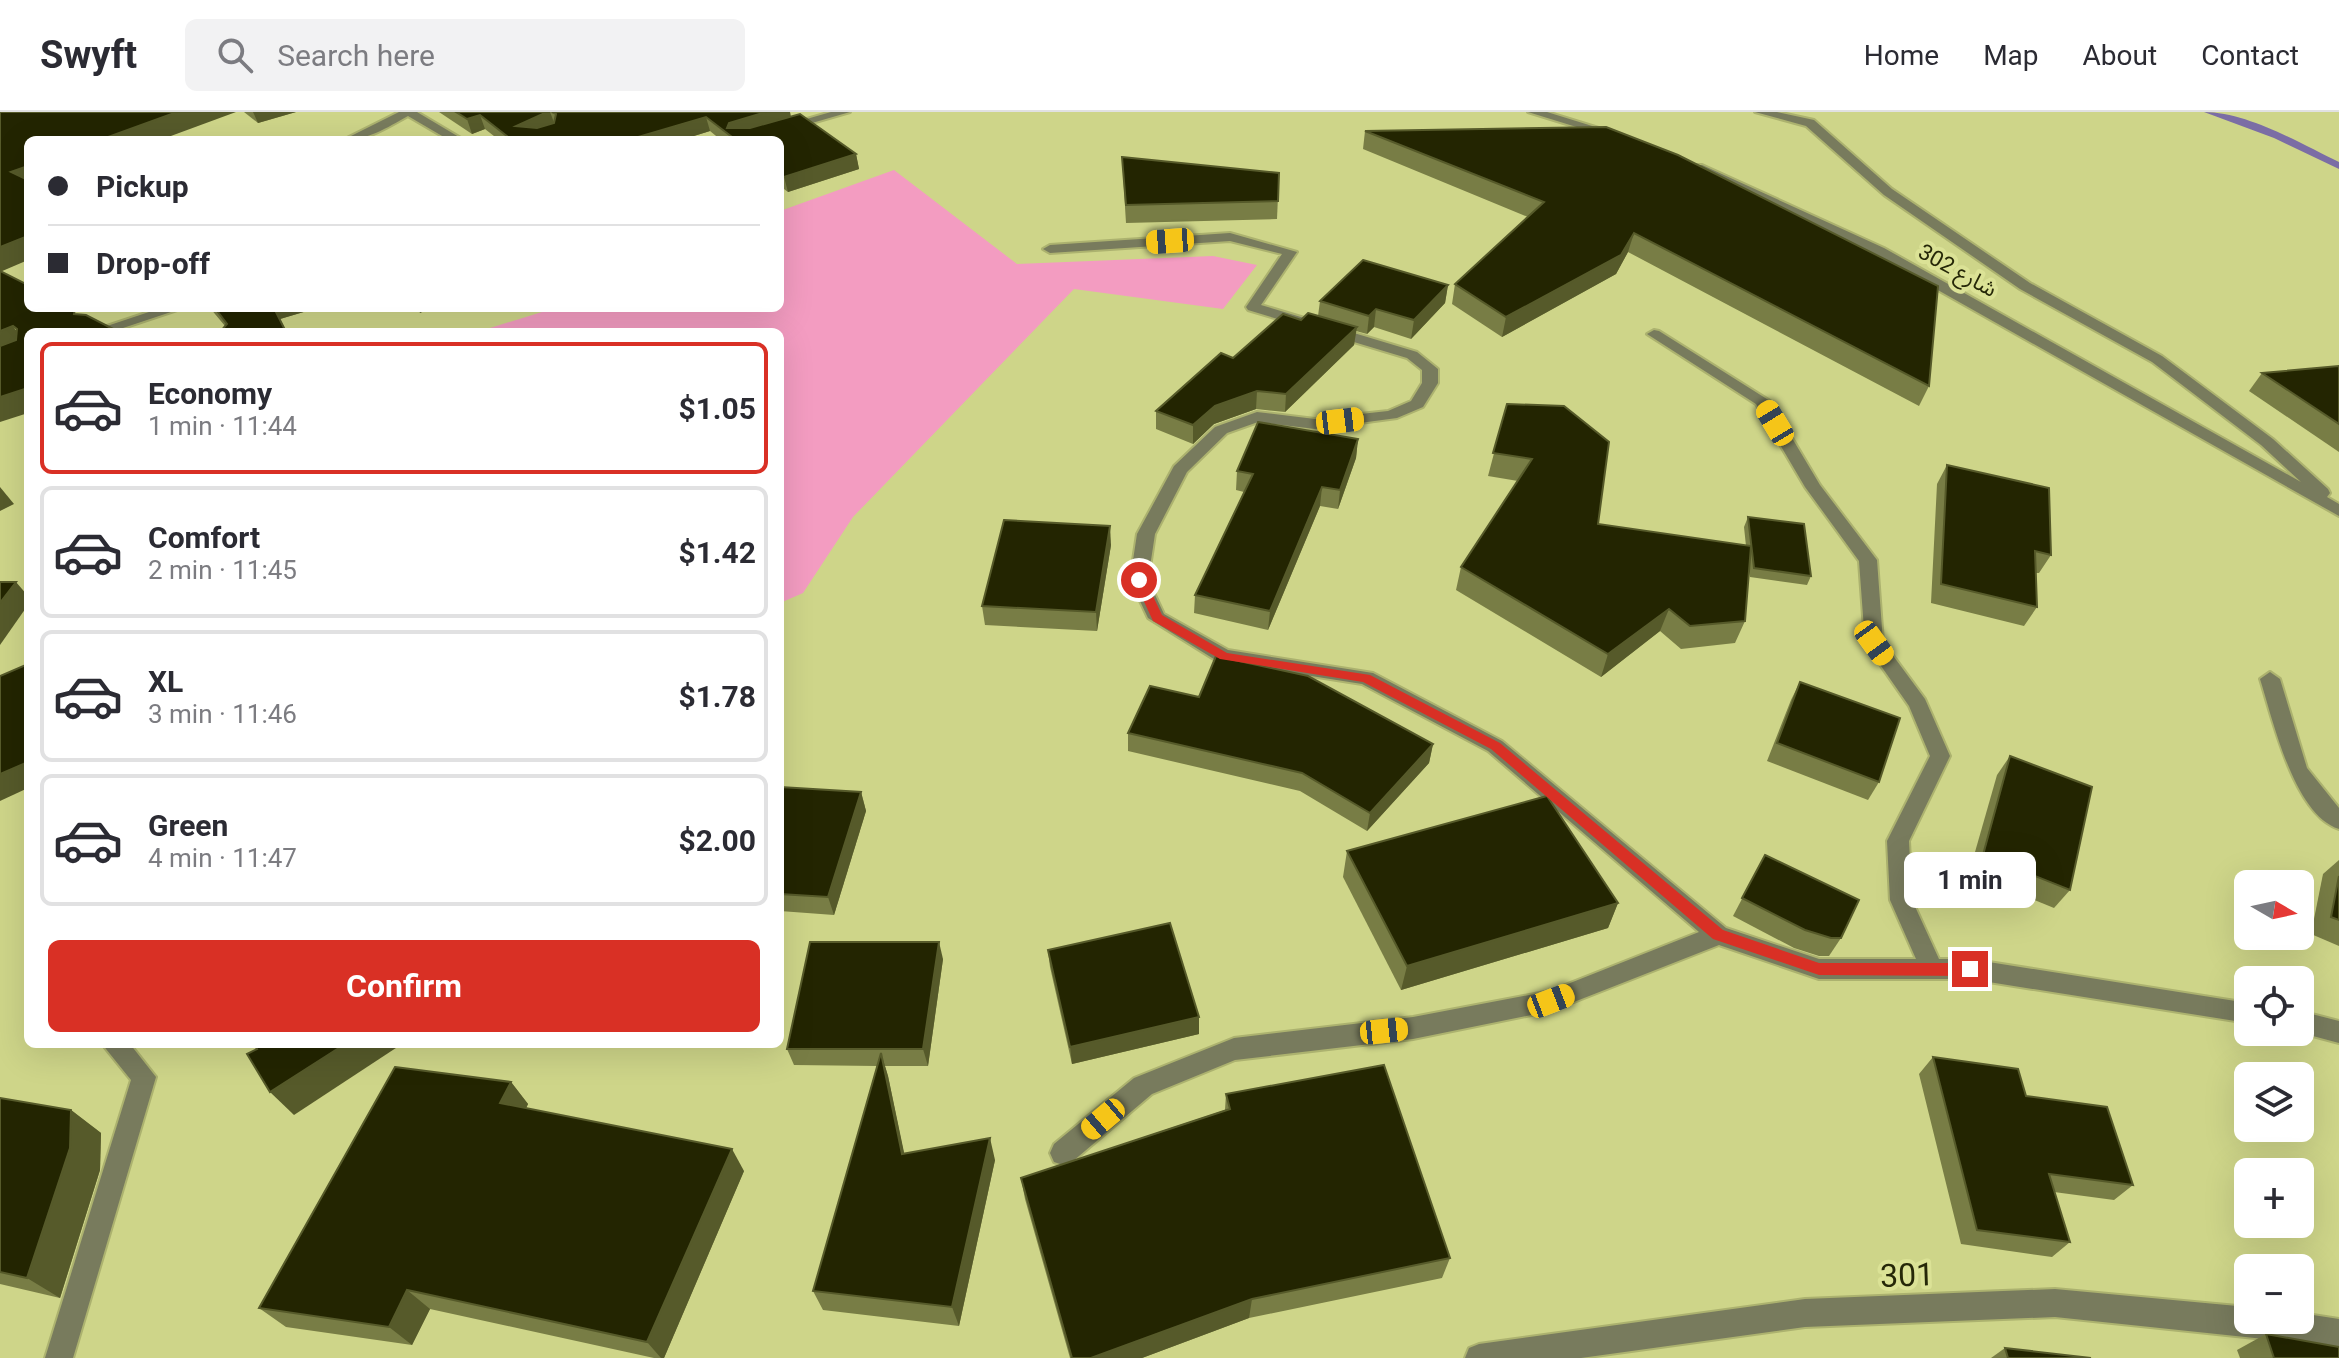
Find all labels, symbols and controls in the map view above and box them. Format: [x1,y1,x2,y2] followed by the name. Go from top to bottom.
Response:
[185,19,745,91] search box
[40,33,137,77] text: Swyft
[213,33,257,77] icon: search
[277,38,435,73] text: Search here
[1864,39,1939,72] text: Home
[1983,39,2039,72] text: Map
[2083,39,2157,72] text: About
[2201,39,2299,72] text: Contact
[96,169,189,204] text: Pickup
[1145,227,1195,255] car
[1912,239,2001,306] street label: شارع 302
[96,246,210,281] text: Drop-off
[52,372,124,444] icon: car
[148,376,272,411] text: Economy
[678,391,756,426] text: $1.05
[1752,396,1798,450] car
[1315,406,1365,436] car
[148,411,297,441] text: 1 min · 11:44
[52,516,124,588] icon: car
[148,520,260,555] text: Comfort
[678,535,756,570] text: $1.42
[148,555,297,585] text: 2 min · 11:45
[1121,562,1157,598] route start
[1850,617,1898,669] car
[52,660,124,732] icon: car
[148,664,183,699] text: XL
[678,679,756,714] text: $1.78
[148,699,297,729] text: 3 min · 11:46
[52,804,124,876] icon: car
[148,808,228,843] text: Green
[678,823,756,858] text: $2.00
[148,843,297,873] text: 4 min · 11:47
[1904,853,2036,909] callout: 1 min
[1937,865,2003,895] text: 1 min
[2234,870,2314,950] north arrow
[2234,870,2314,1334] map controls
[48,940,760,1032] button: Confirm
[1952,951,1988,987] route end
[2234,966,2314,1046] button: locate
[1524,981,1578,1021] car
[1359,1017,1409,1045] car
[2234,1062,2314,1142] button: layers
[1077,1094,1129,1144] car
[2234,1158,2314,1238] button: +
[2234,1254,2314,1334] button: −
[1879,1255,1935,1295] street label: 301

